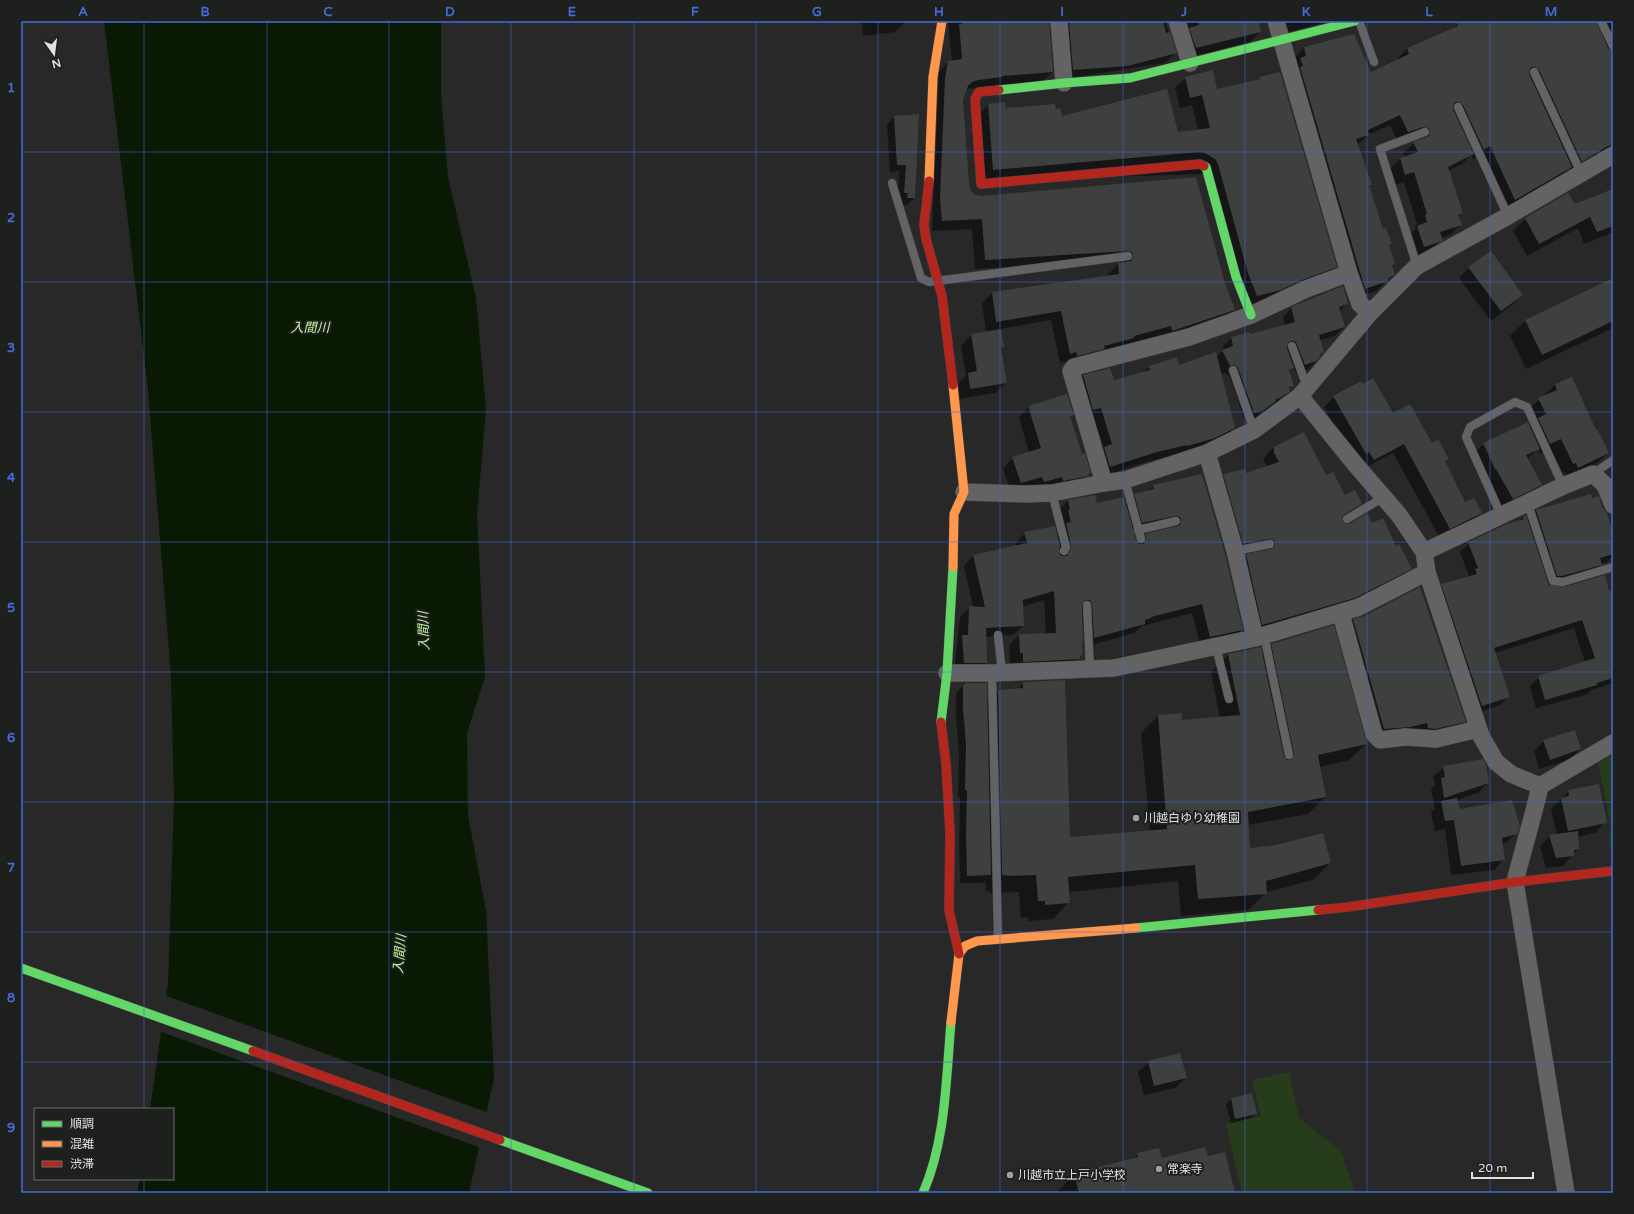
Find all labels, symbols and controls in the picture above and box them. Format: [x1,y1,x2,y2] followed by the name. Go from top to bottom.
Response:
[78,4,88,20] text: A
[200,4,210,20] text: B
[323,4,333,20] text: C
[445,4,455,20] text: D
[568,4,576,20] text: E
[691,4,699,20] text: F
[812,4,822,20] text: G
[934,4,944,20] text: H
[1060,4,1064,20] text: I
[1180,4,1187,20] text: J
[1302,4,1311,20] text: K
[1425,4,1433,20] text: L
[1545,4,1557,20] text: M
[34,34,74,74] north arrow
[50,56,62,71] text: N
[7,80,15,96] text: 1
[7,210,15,226] text: 2
[290,320,331,336] water label: 入間川
[7,340,15,356] text: 3
[7,470,16,486] text: 4
[7,600,15,616] text: 5
[415,609,433,651] water label: 入間川
[7,730,15,746] text: 6
[1144,811,1240,825] place label: 川越白ゆり幼稚園
[1131,813,1141,823] marker: 川越白ゆり幼稚園
[7,860,15,876] text: 7
[390,932,410,974] water label: 入間川
[7,990,15,1006] text: 8
[34,1108,174,1180] legend
[70,1117,94,1131] text: 順調
[7,1120,15,1136] text: 9
[70,1137,94,1151] text: 混雑
[1472,1154,1533,1180] scale bar
[70,1157,94,1171] text: 渋滞
[1478,1161,1507,1175] text: 20 m
[1167,1162,1203,1176] place label: 常楽寺
[1154,1164,1164,1174] marker: 常楽寺
[1018,1168,1126,1182] place label: 川越市立上戸小学校
[1005,1170,1015,1180] marker: 川越市立上戸小学校

